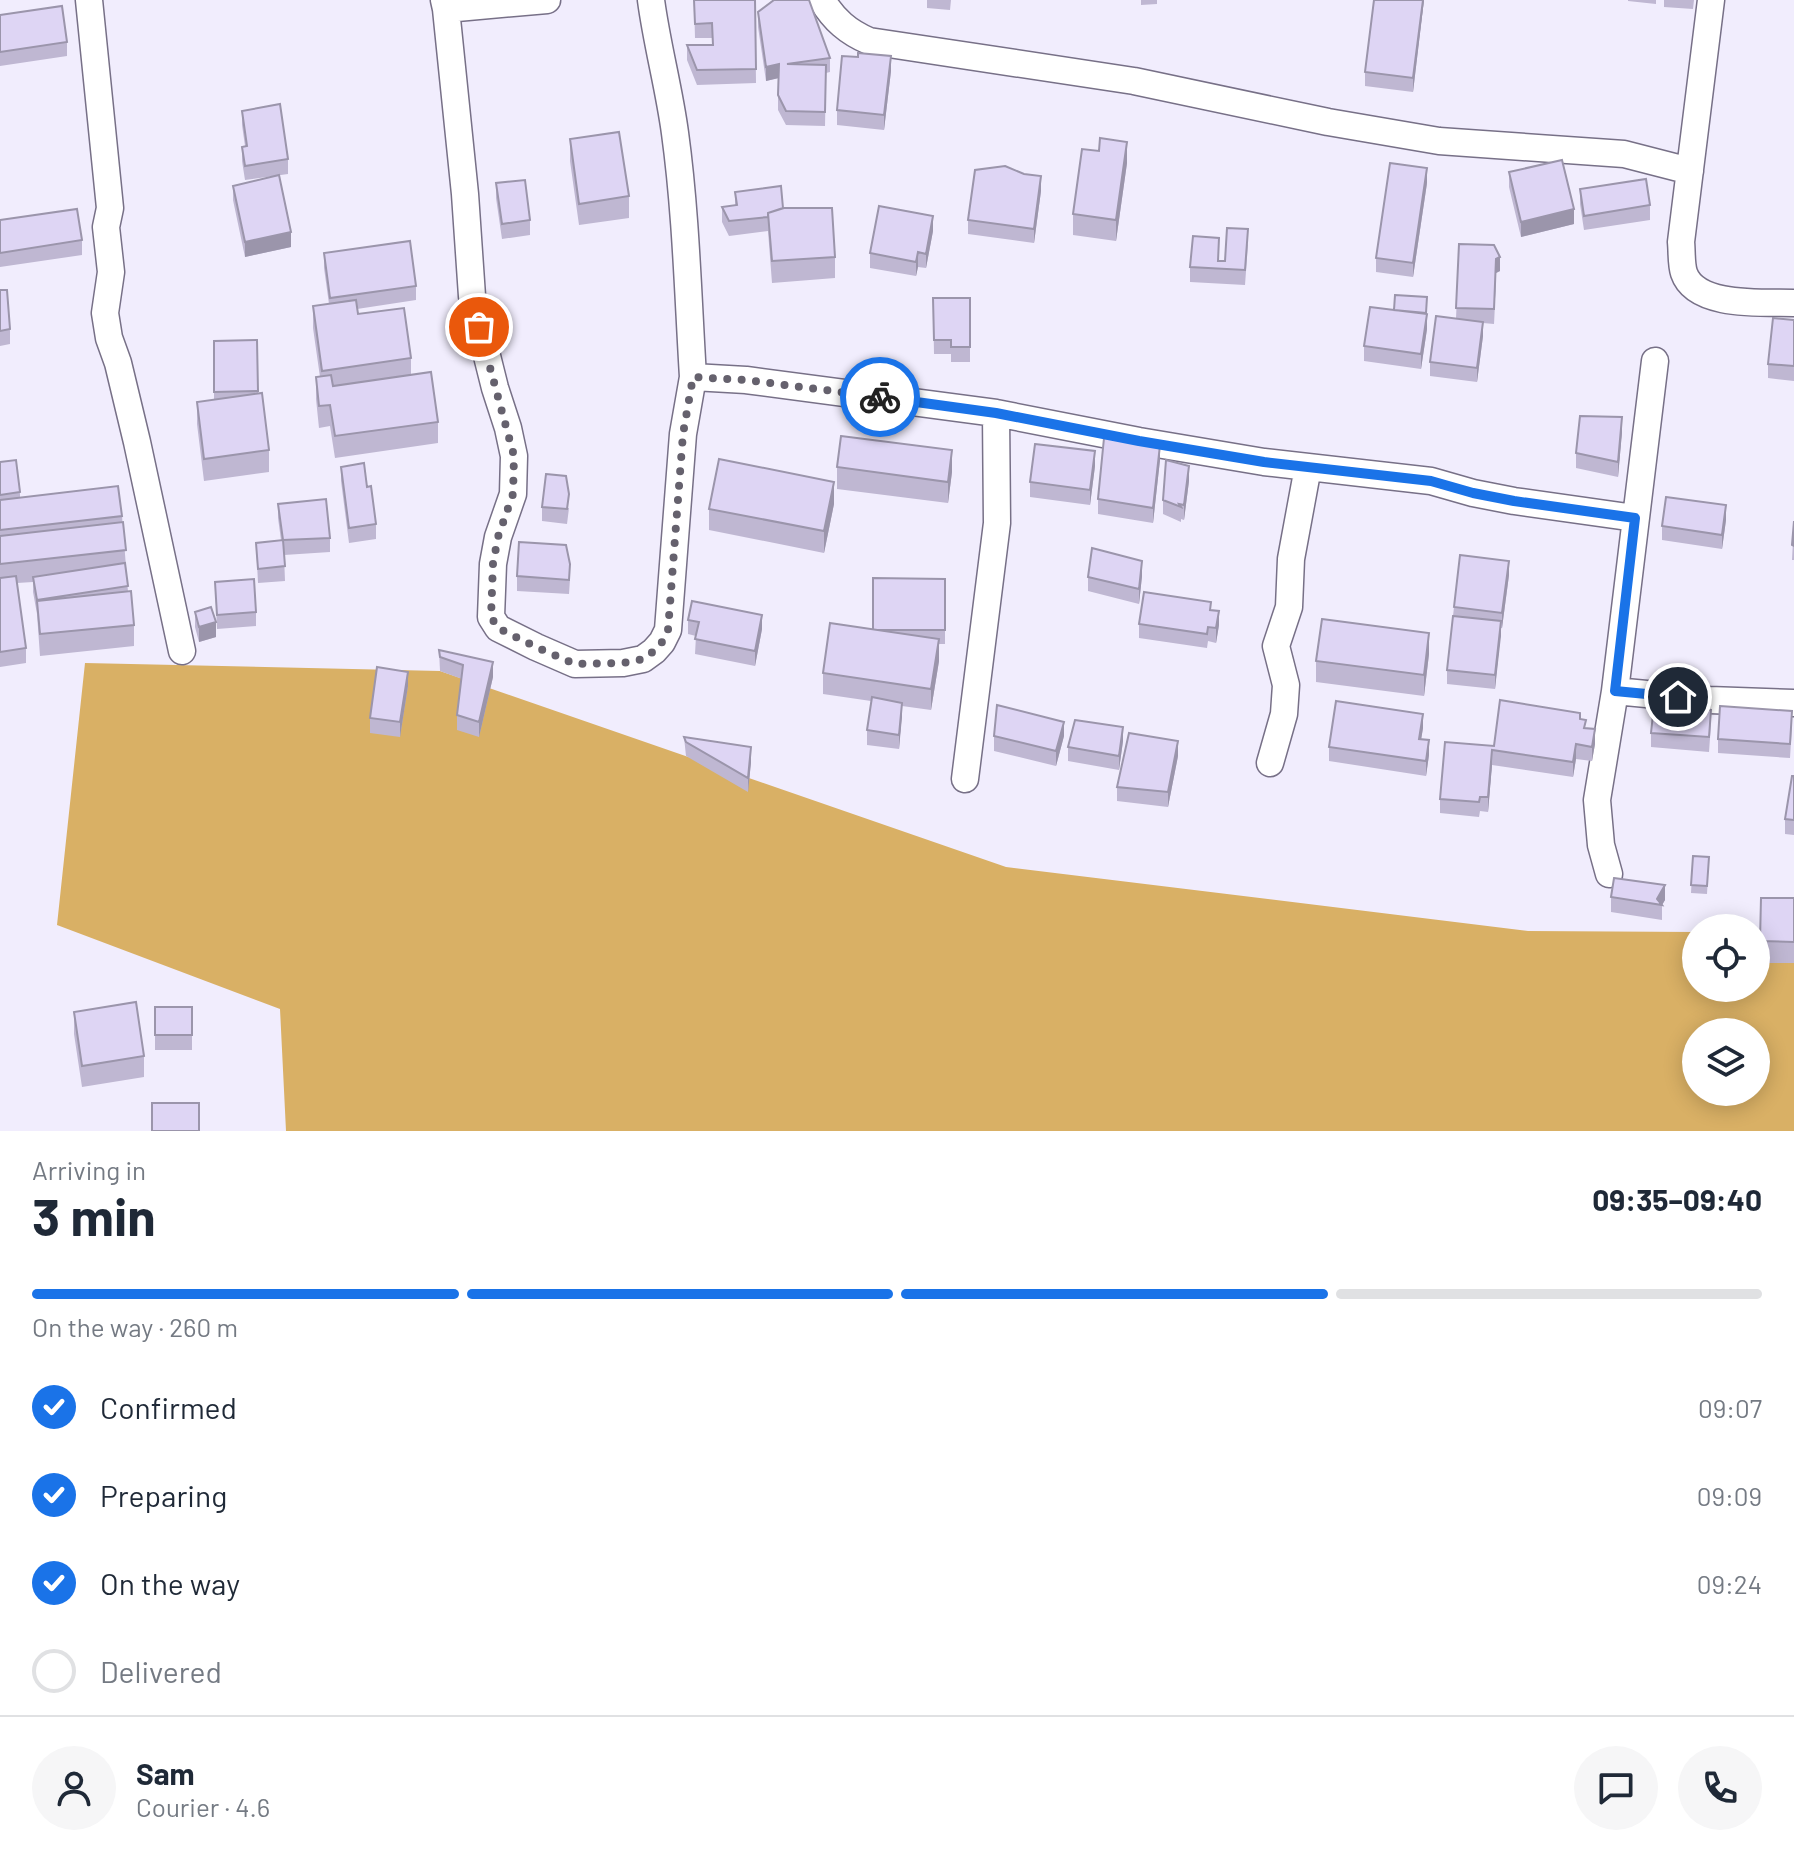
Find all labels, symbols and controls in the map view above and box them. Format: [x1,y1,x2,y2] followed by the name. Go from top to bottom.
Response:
[445,293,513,361] pin
[457,305,501,349] icon: bag
[840,357,920,437] courier
[858,375,902,419] icon: bike
[1644,663,1712,731] pin
[1656,675,1700,719] icon: home
[1682,914,1770,1106] map controls
[1682,914,1770,1002] button: locate
[1682,1018,1770,1106] button: layers
[32,1154,146,1185] text: Arriving in
[1592,1181,1762,1217] text: 09:35–09:40
[32,1184,156,1246] text: 3 min
[32,1311,238,1342] text: On the way · 260 m
[32,1385,76,1429] icon: check
[100,1389,237,1425] text: Confirmed
[1698,1392,1762,1423] text: 09:07
[32,1473,76,1517] icon: check
[100,1477,227,1513] text: Preparing
[1697,1480,1762,1511] text: 09:09
[32,1561,76,1605] icon: check
[100,1565,240,1601] text: On the way
[1697,1568,1762,1599] text: 09:24
[100,1653,222,1689] text: Delivered
[32,1746,116,1830] button: person
[1574,1746,1658,1830] button: chat
[1678,1746,1762,1830] button: phone
[136,1755,195,1791] text: Sam
[136,1791,270,1822] text: Courier · 4.6

